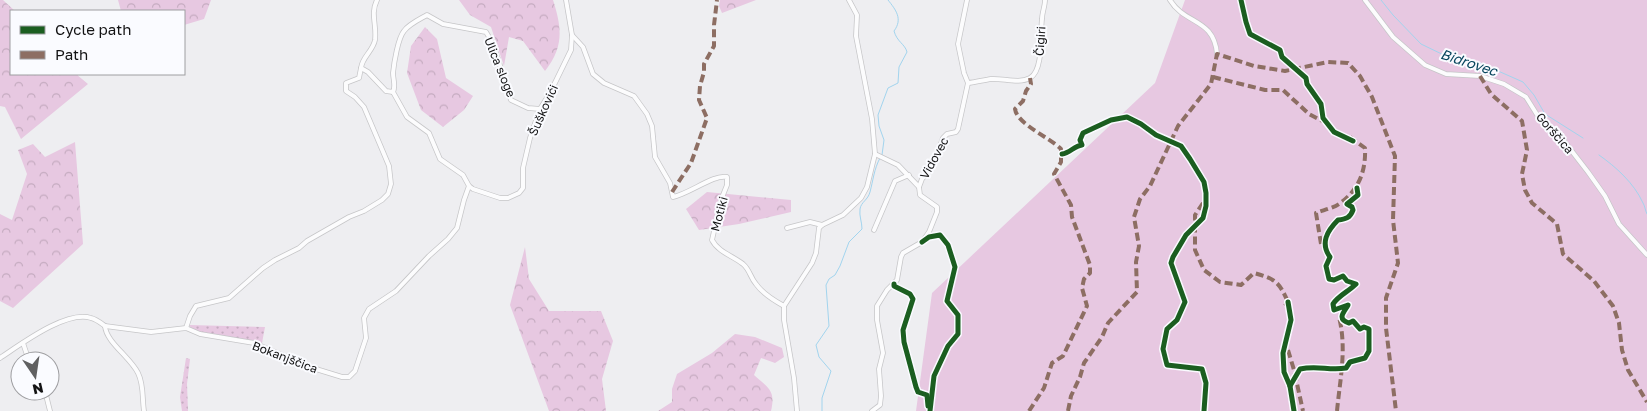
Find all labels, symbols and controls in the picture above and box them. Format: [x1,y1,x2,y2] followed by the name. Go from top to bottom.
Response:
[10,10,185,75] legend
[55,20,131,38] text: Cycle path
[1031,26,1049,56] street label: Čigiri
[481,35,519,99] street label: Ulica sloge
[55,45,88,63] text: Path
[1439,45,1501,80] water label: Bidrovec
[525,82,561,138] street label: Šuškovići
[1533,109,1577,157] street label: Gorščica
[916,134,952,182] street label: Vidovec
[707,195,731,233] street label: Motiki
[250,338,320,376] street label: Bokanjščica
[10,351,60,401] north arrow
[31,380,45,399] text: N

